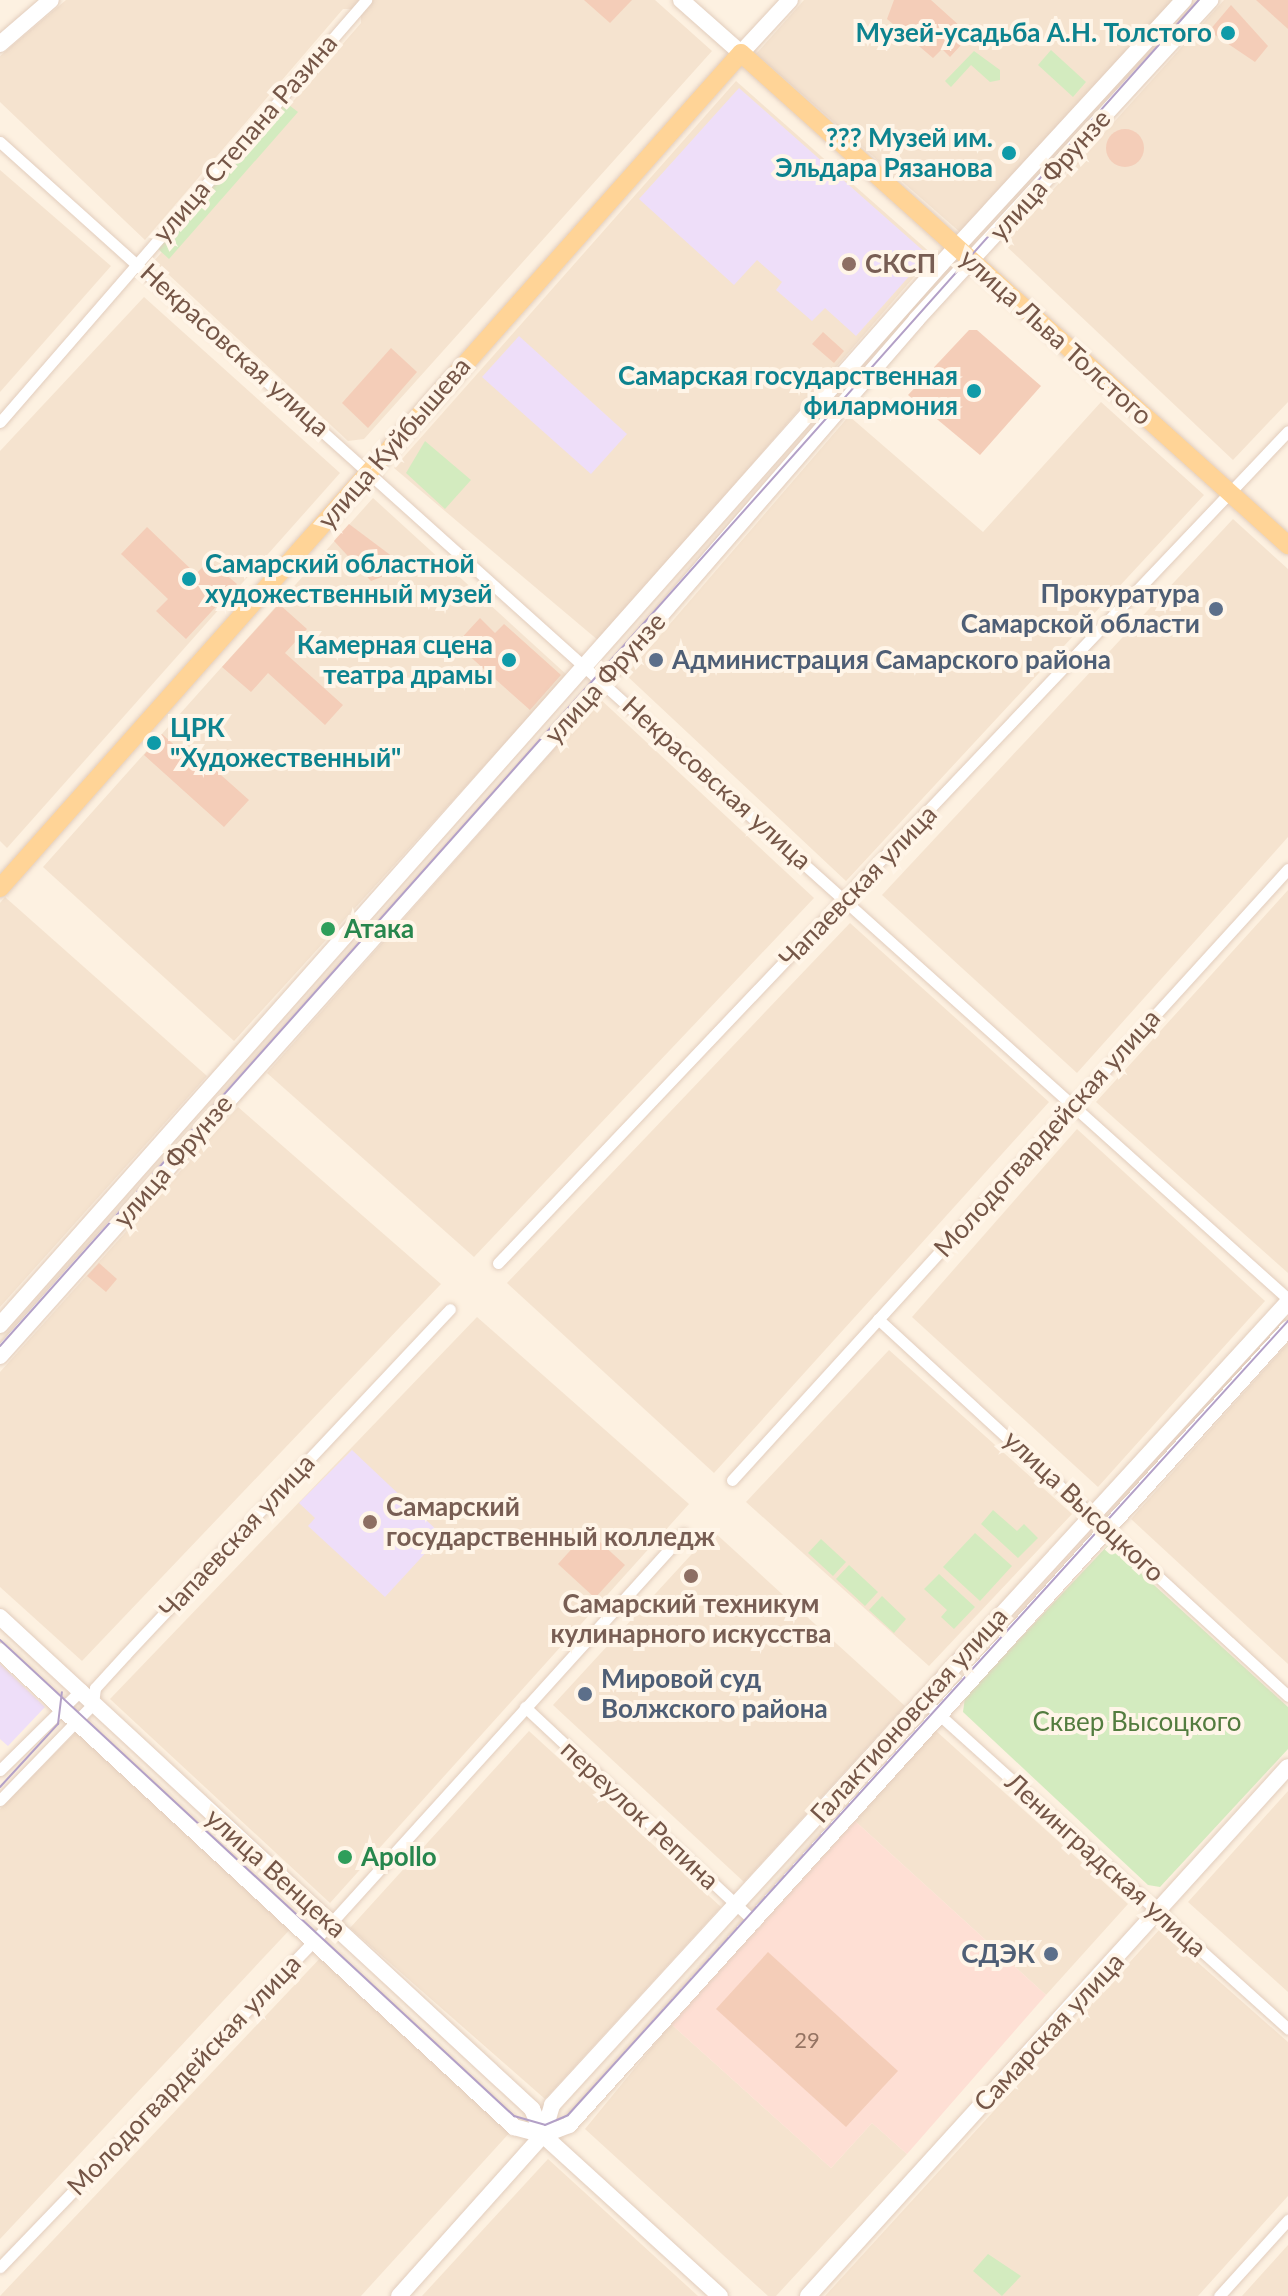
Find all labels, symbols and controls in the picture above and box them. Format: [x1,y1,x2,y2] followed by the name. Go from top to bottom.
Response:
[856,17,1212,49] place label: Музей-усадьба А.Н. Толстого
[1219,24,1237,42] marker: Музей-усадьба А.Н. Толстого
[146,28,344,248] street label: улица Степана Разина
[983,103,1117,247] street label: улица Фрунзе
[775,122,993,184] place label: ??? Музей им. Эльдара Рязанова
[1000,144,1018,162] marker: ??? Музей им. Эльдара Рязанова
[954,243,1158,431] street label: улица Льва Толстого
[865,248,936,280] place label: СКСП
[840,255,858,273] marker: СКСП
[134,257,336,443] street label: Некрасовская улица
[311,351,477,535] street label: улица Куйбышева
[618,360,958,422] place label: Самарская государственная филармония
[965,382,983,400] marker: Самарская государственная филармония
[205,548,492,610] place label: Самарский областной художественный музей
[180,570,198,588] marker: Самарский областной художественный музей
[961,578,1200,640] place label: Прокуратура Самарской области
[1207,600,1225,618] marker: Прокуратура Самарской области
[538,606,672,750] street label: улица Фрунзе
[297,629,493,690] place label: Камерная сцена театра драмы
[672,644,1111,676] place label: Администрация Самарского района
[500,651,518,669] marker: Камерная сцена театра драмы
[647,651,665,669] marker: Администрация Самарского района
[616,690,818,876] street label: Некрасовская улица
[170,712,401,774] place label: ЦРК "Художественный"
[145,734,163,752] marker: ЦРК "Художественный"
[773,798,943,974] street label: Чапаевская улица
[344,913,414,945] place label: Атака
[319,920,337,938] marker: Атака
[927,1003,1167,1263] street label: Молодогвардейская улица
[107,1088,239,1234] street label: улица Фрунзе
[997,1424,1171,1588] street label: улица Высоцкого
[153,1447,321,1625] street label: Чапаевская улица
[386,1491,715,1552] place label: Самарский государственный колледж
[361,1513,379,1531] marker: Самарский государственный колледж
[682,1567,700,1585] marker: Самарский техникум кулинарного искусства
[550,1588,832,1650] place label: Самарский техникум кулинарного искусства
[804,1601,1014,1829] street label: Галактионовская улица
[601,1663,828,1724] place label: Мировой суд Волжского района
[576,1685,594,1703] marker: Мировой суд Волжского района
[1032,1706,1242,1738] park label: Сквер Высоцкого
[555,1734,725,1896] street label: переулок Репина
[999,1766,1213,1964] street label: Ленинградская улица
[199,1802,353,1944] street label: улица Венцека
[361,1841,437,1873] place label: Apollo
[336,1848,354,1866] marker: Apollo
[961,1938,1035,1970] place label: СДЭК
[1042,1945,1060,1963] marker: СДЭК
[968,1946,1130,2118] street label: Самарская улица
[61,1948,307,2202] street label: Молодогвардейская улица
[794,2027,820,2053] house number: 29

